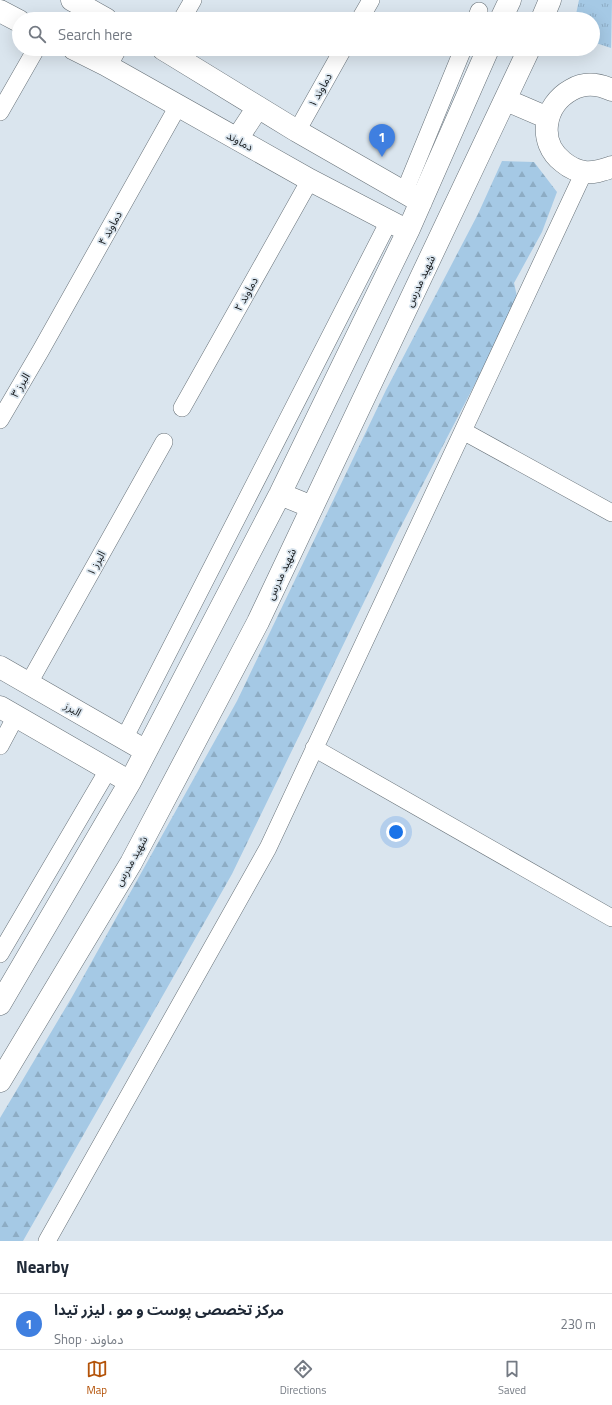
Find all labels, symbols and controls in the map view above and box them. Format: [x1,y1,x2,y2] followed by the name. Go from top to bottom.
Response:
[12,12,600,56] search box
[26,23,48,45] icon: search
[58,23,132,46] text: Search here
[304,70,336,110] street label: دماوند ۱
[369,124,395,157] pin: 1
[224,127,256,155] street label: دماوند
[94,208,126,248] street label: دماوند ۴
[401,252,439,309] street label: شهید مدرس
[230,274,262,314] street label: دماوند ۲
[6,370,34,400] street label: البرز ۳
[262,545,300,602] street label: شهید مدرس
[83,548,109,578] street label: البرز ۱
[60,697,85,720] street label: البرز
[386,822,406,842] your location
[111,833,152,889] street label: شهید مدرس
[16,1254,69,1280] text: Nearby
[54,1298,284,1321] text: مرکز تخصصی پوست و مو ، لیزر تیدا
[25,1314,33,1334] text: 1
[560,1314,596,1334] text: 230 m
[54,1329,123,1349] text: Shop · دماوند
[86,1358,108,1398] tab: Map
[280,1358,326,1398] tab: Directions
[498,1358,526,1398] tab: Saved

